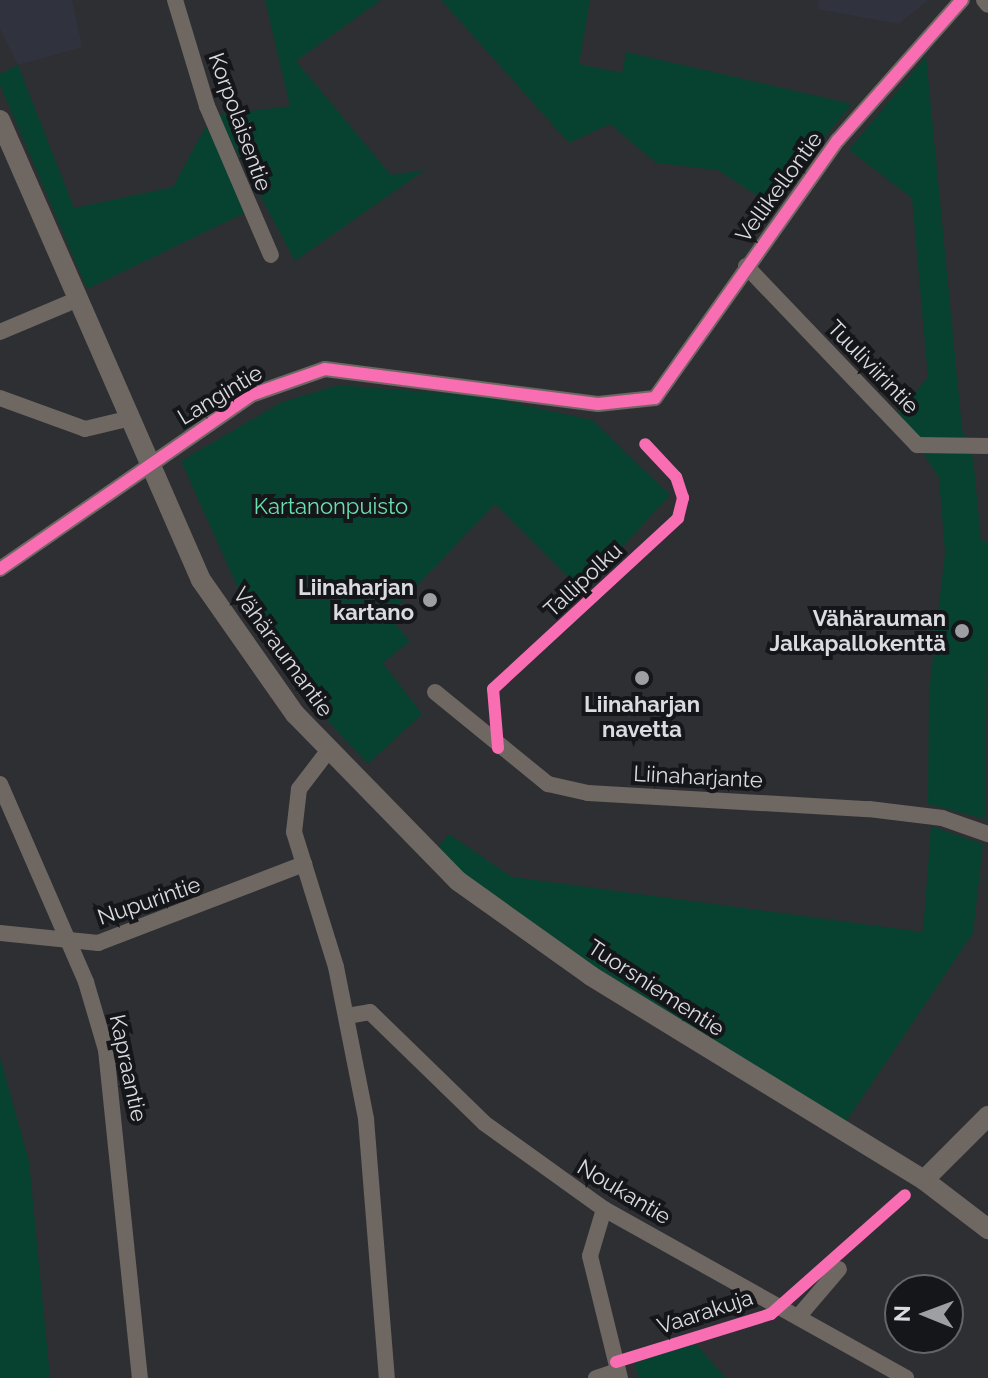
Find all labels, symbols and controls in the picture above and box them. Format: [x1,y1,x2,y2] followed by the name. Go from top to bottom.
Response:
[203,49,277,195] street label: Korpolaisentie
[730,127,828,247] street label: Vellikellontie
[822,315,924,419] street label: Tuuliviirintie
[173,360,267,430] street label: Langintie
[254,494,408,520] park label: Kartanonpuisto
[538,537,628,623] street label: Tallipolku
[298,574,414,626] place label: Liinaharjan kartano
[227,582,339,722] street label: Vähäraumantie
[421,591,439,609] marker: Liinaharjan kartano
[770,605,946,656] place label: Vähärauman Jalkapallokenttä
[953,622,971,640] marker: Vähärauman Jalkapallokenttä
[633,669,651,687] marker: Liinaharjan navetta
[584,691,700,742] place label: Liinaharjan navetta
[633,760,763,794] street label: Liinaharjante
[94,871,204,931] street label: Nupurintie
[583,934,729,1042] street label: Tuorsniementie
[104,1012,152,1124] street label: Kapraantie
[572,1154,676,1230] street label: Noukantie
[884,1274,964,1354] north arrow
[654,1284,756,1340] street label: Vaarakuja
[889,1305,915,1322] text: N

